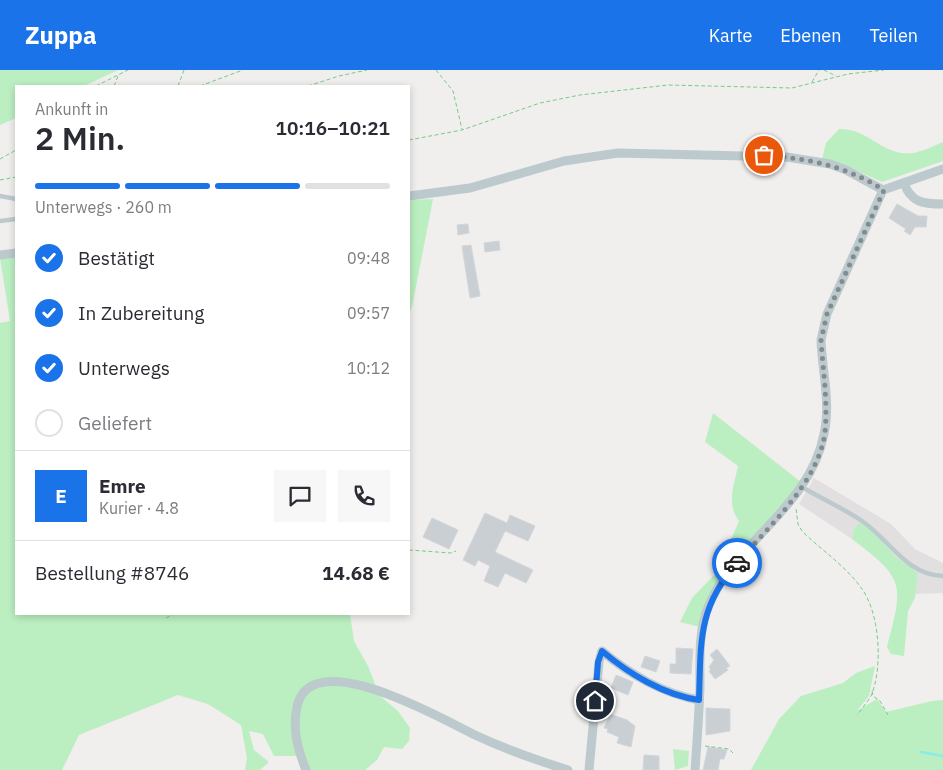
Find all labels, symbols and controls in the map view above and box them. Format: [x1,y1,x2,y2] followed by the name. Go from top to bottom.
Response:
[25,19,97,51] text: Zuppa
[709,24,752,47] text: Karte
[780,24,841,47] text: Ebenen
[869,24,918,47] text: Teilen
[35,99,108,119] text: Ankunft in
[276,116,390,140] text: 10:16–10:21
[35,117,125,159] text: 2 Min.
[743,134,785,176] pin
[750,141,778,169] icon: bag
[35,197,172,217] text: Unterwegs · 260 m
[35,244,63,272] icon: check
[78,246,155,270] text: Bestätigt
[347,248,390,268] text: 09:48
[35,299,63,327] icon: check
[78,301,204,325] text: In Zubereitung
[347,303,390,323] text: 09:57
[35,354,63,382] icon: check
[78,356,170,380] text: Unterwegs
[347,358,390,378] text: 10:12
[78,411,152,435] text: Geliefert
[274,470,326,522] button: chat
[338,470,390,522] button: phone
[99,474,146,498] text: Emre
[55,484,67,508] text: E
[99,498,179,518] text: Kurier · 4.8
[712,538,762,588] courier
[723,549,751,577] icon: car
[35,561,189,585] text: Bestellung #8746
[322,561,390,585] text: 14.68 €
[574,680,616,722] pin
[581,687,609,715] icon: home

